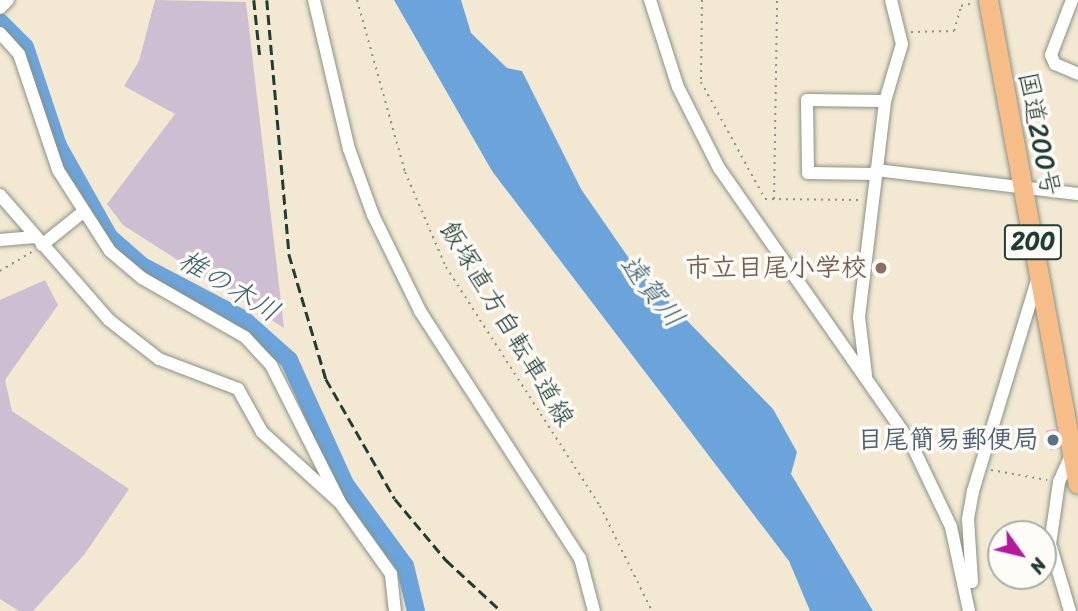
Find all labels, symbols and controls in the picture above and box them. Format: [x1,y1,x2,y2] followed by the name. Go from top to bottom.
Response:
[1012,69,1066,199] street label: 国道200号
[433,216,581,432] street label: 飯塚直方自転車道線
[1003,222,1063,262] road number: 200
[172,243,286,329] water label: 椎の木川
[613,248,691,334] water label: 遠賀川
[685,252,867,284] place label: 市立目尾小学校
[873,260,889,276] marker: 市立目尾小学校
[857,424,1039,456] place label: 目尾簡易郵便局
[1045,432,1061,448] marker: 目尾簡易郵便局
[987,520,1057,590] north arrow
[1021,551,1056,581] text: N

